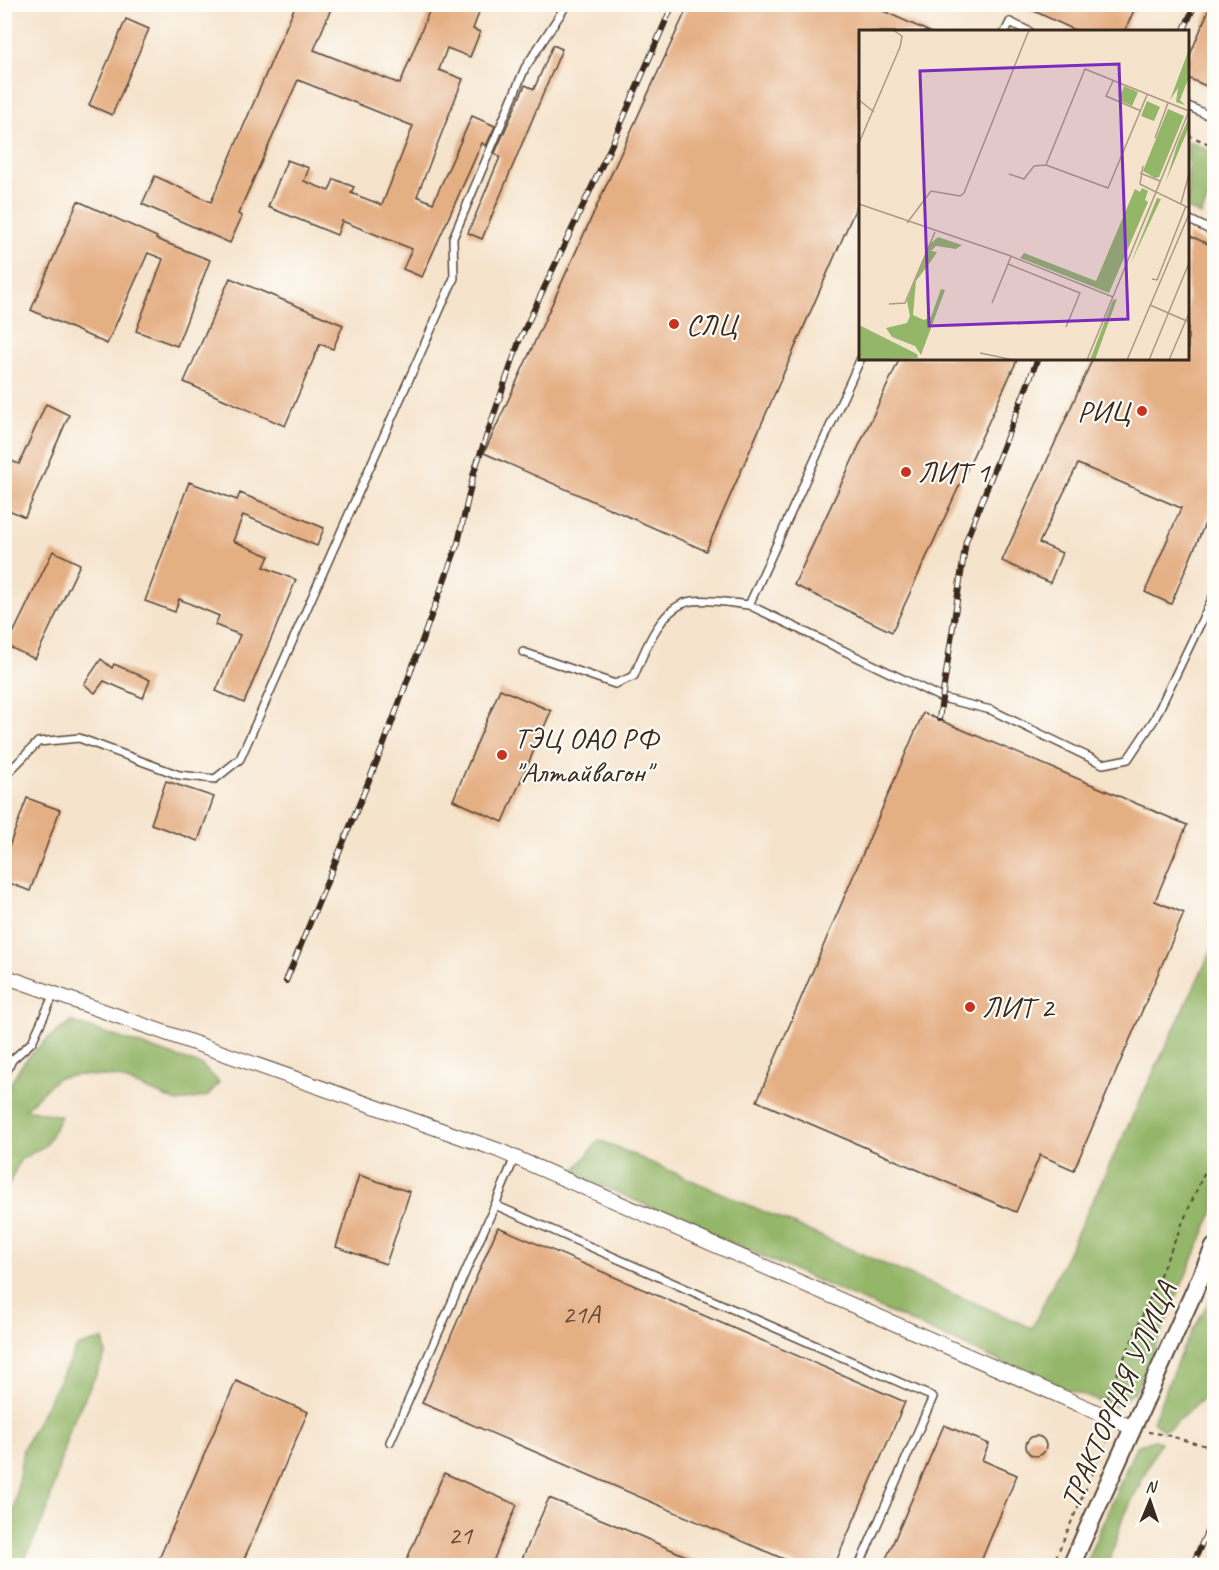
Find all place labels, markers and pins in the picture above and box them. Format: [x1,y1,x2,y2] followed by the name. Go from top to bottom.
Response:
[686,305,740,343] place label: СЛЦ
[667,317,681,331] marker: СЛЦ
[1077,392,1132,430] place label: РИЦ
[1135,404,1149,418] marker: РИЦ
[918,453,991,491] place label: ЛИТ 1
[899,465,913,479] marker: ЛИТ 1
[514,719,661,791] place label: ТЭЦ ОАО РФ "Алтайвагон"
[495,748,509,762] marker: ТЭЦ ОАО РФ "Алтайвагон"
[982,988,1056,1026] place label: ЛИТ 2
[963,1000,977,1014] marker: ЛИТ 2

